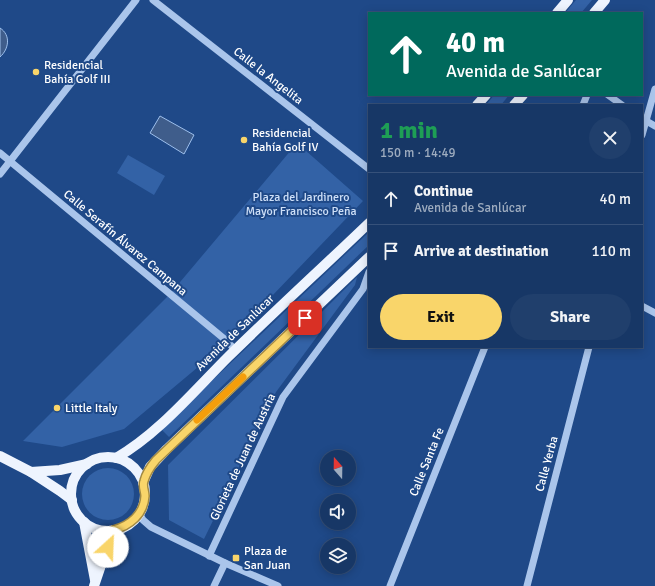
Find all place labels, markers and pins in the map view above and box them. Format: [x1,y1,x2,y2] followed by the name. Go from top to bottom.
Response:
[44,58,110,87] place label: Residencial Bahía Golf III
[31,67,41,77] marker: Residencial Bahía Golf III
[252,126,318,155] place label: Residencial Bahía Golf IV
[239,135,249,145] marker: Residencial Bahía Golf IV
[288,301,322,335] pin
[65,401,118,416] place label: Little Italy
[52,403,62,413] marker: Little Italy
[244,544,291,573] place label: Plaza de San Juan
[231,553,241,563] marker: Plaza de San Juan

